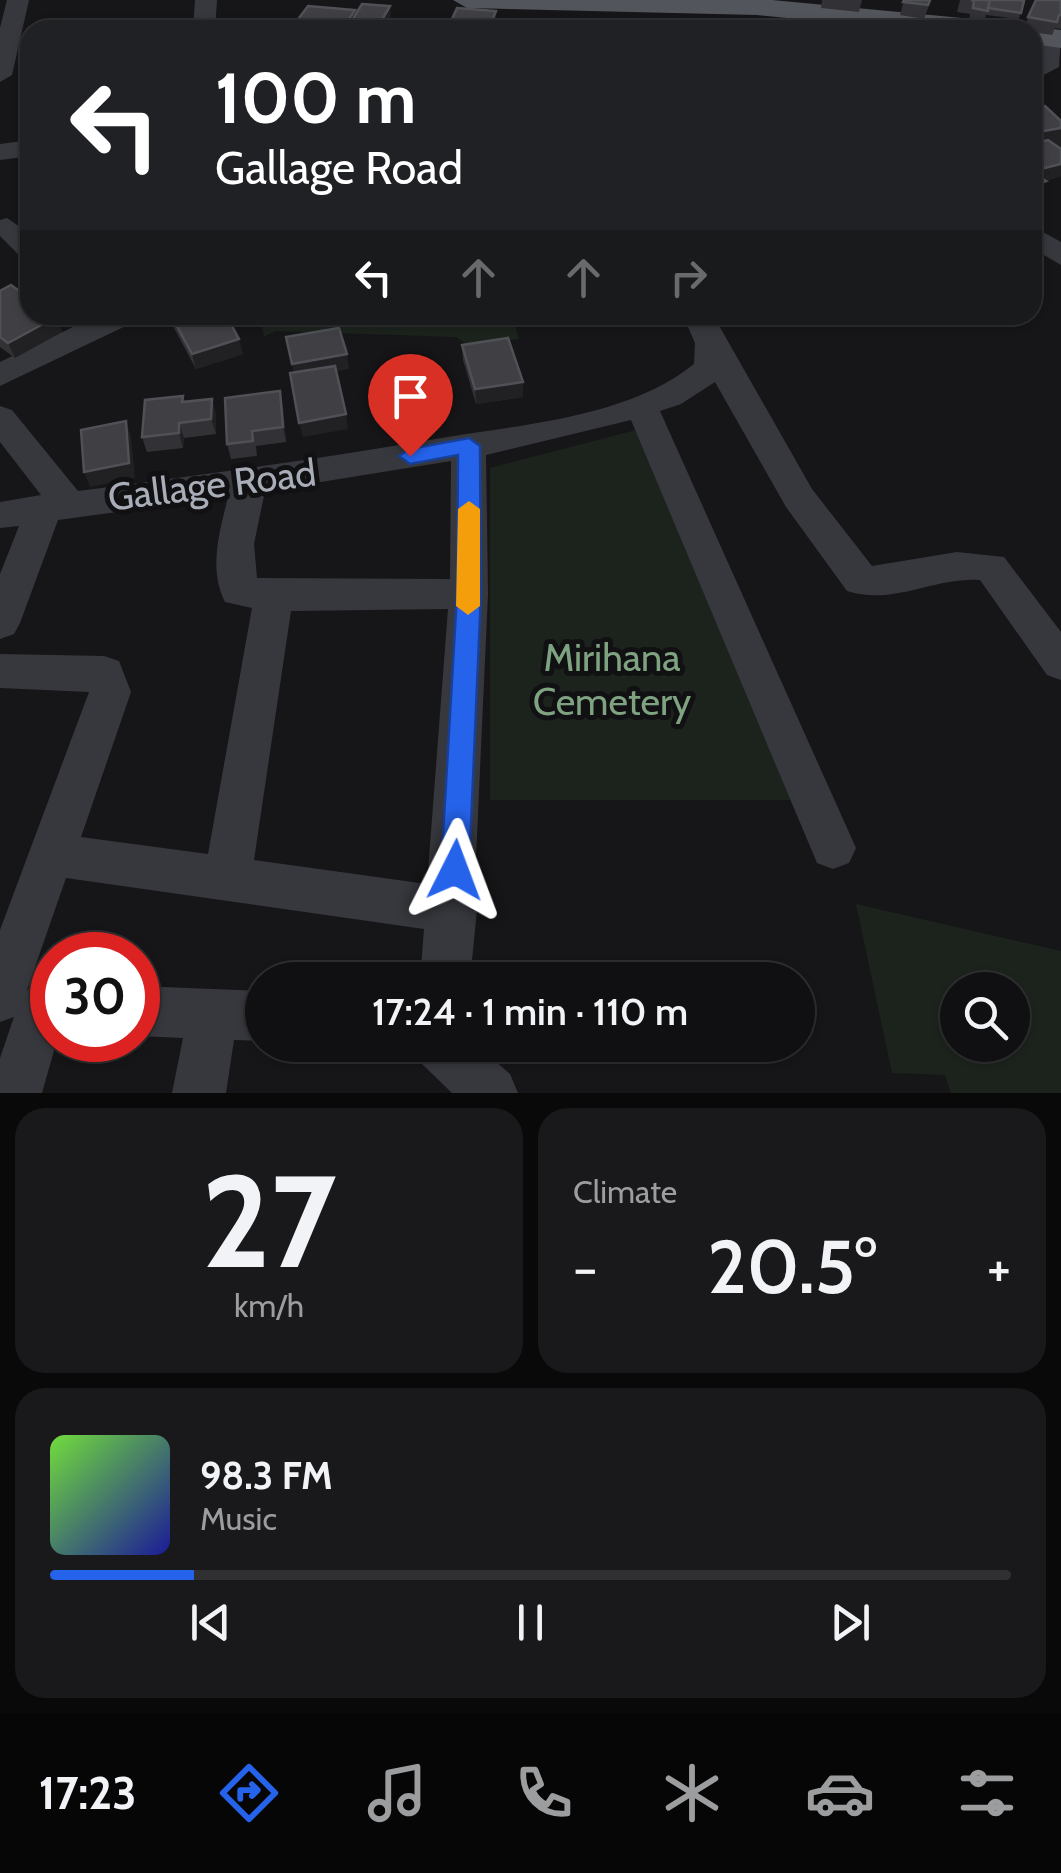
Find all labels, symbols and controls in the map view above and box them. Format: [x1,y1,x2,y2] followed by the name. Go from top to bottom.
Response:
[215,55,416,141] text: 100 m
[50,60,180,190] icon: left
[215,141,463,195] text: Gallage Road
[346,250,401,305] icon: left
[451,250,506,305] icon: ahead
[556,250,611,305] icon: ahead
[661,250,716,305] icon: right
[368,354,453,457] pin
[383,369,438,424] icon: arrive
[105,448,319,521] street label: Gallage Road
[533,634,691,725] park label: Mirihana Cemetery
[403,818,507,922] position arrow
[30,932,160,1062] speed limit sign: 30
[940,972,1030,1062] map controls
[940,972,1030,1062] button: search
[372,988,688,1035] text: 17:24 · 1 min · 110 m
[201,1142,337,1300] text: 27
[573,1172,677,1211] text: Climate
[707,1221,877,1312] text: 20.5°
[573,1234,597,1301] text: −
[987,1234,1011,1301] text: +
[234,1286,304,1325] text: km/h
[200,1452,333,1499] text: 98.3 FM
[200,1499,277,1538] text: Music
[183,1595,238,1650] icon: previous
[503,1595,558,1650] icon: pause
[823,1595,878,1650] icon: next
[214,1758,284,1828] icon: directions
[362,1758,432,1828] icon: music
[509,1758,579,1828] icon: phone
[657,1758,727,1828] icon: climate
[805,1758,875,1828] icon: car
[952,1758,1022,1828] icon: filters
[39,1766,136,1820] text: 17:23

